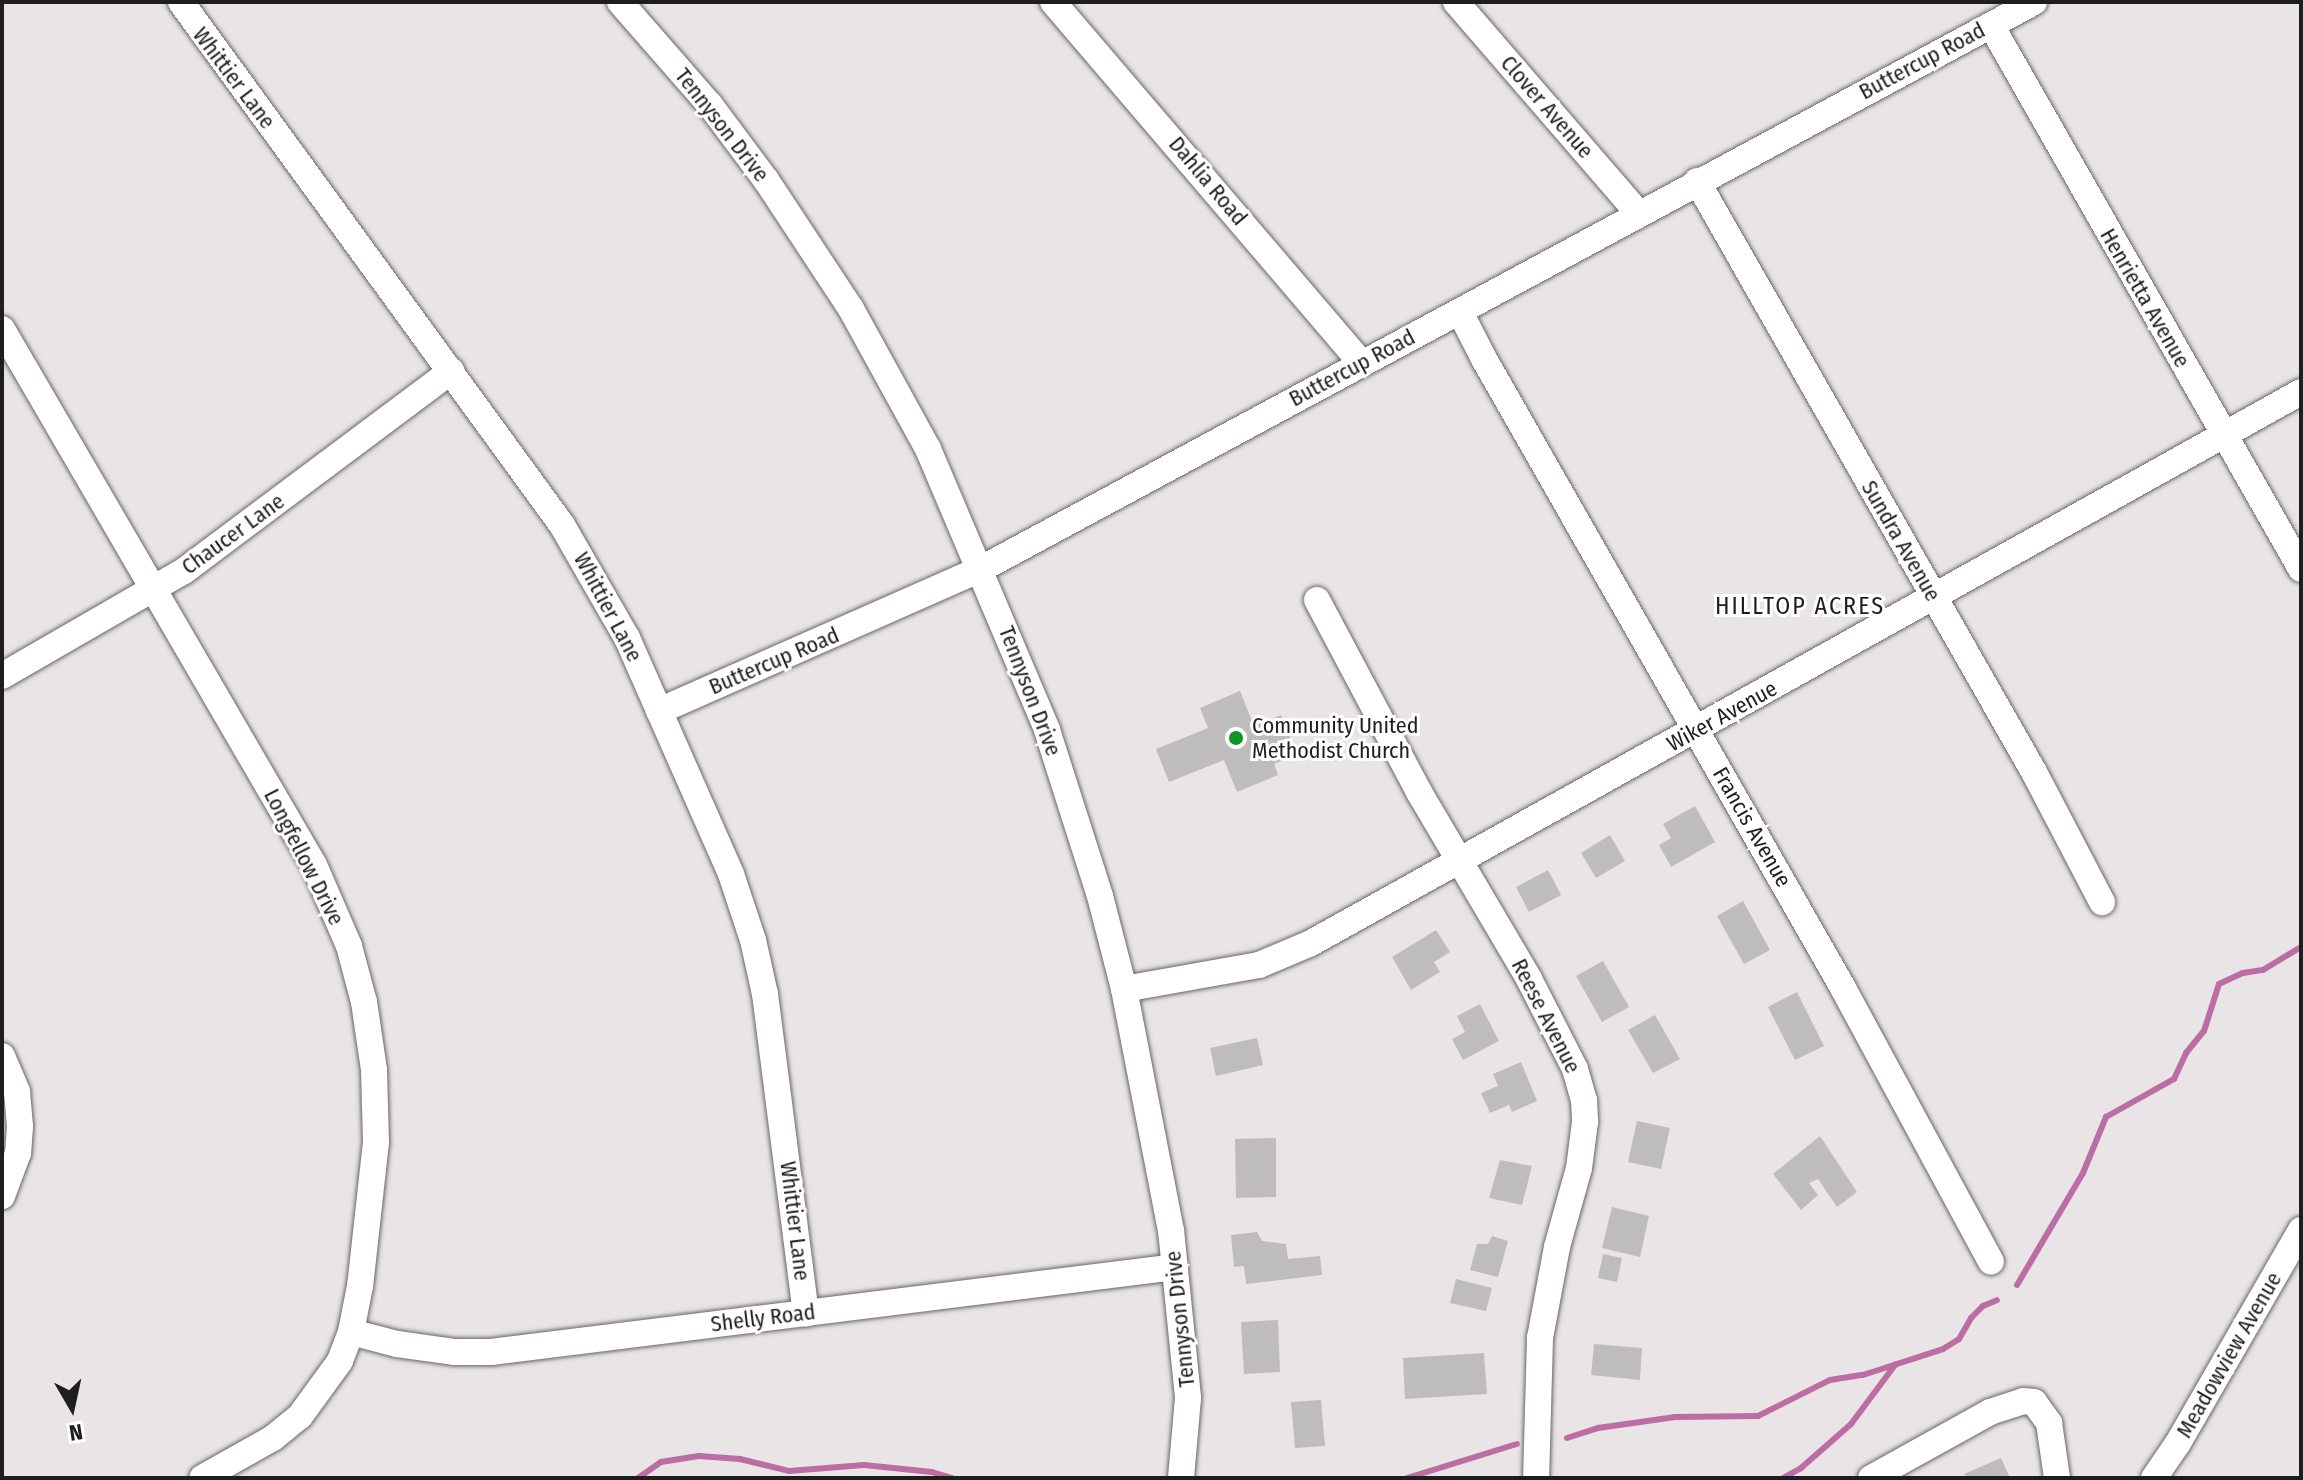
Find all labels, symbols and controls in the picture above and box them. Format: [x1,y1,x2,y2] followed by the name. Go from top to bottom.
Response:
[1855,17,1989,105] street label: Buttercup Road
[187,22,281,134] street label: Whittier Lane
[1495,50,1599,164] street label: Clover Avenue
[669,63,775,187] street label: Tennyson Drive
[1163,131,1253,231] street label: Dahlia Road
[2095,224,2195,372] street label: Henrietta Avenue
[1285,324,1419,412] street label: Buttercup Road
[1856,476,1946,606] street label: Sundra Avenue
[177,488,289,580] street label: Chaucer Lane
[568,548,648,666] street label: Whittier Lane
[1715,593,1885,621] district label: HILLTOP ACRES
[705,622,843,700] street label: Buttercup Road
[993,622,1067,760] street label: Tennyson Drive
[1662,675,1782,757] street label: Wiker Avenue
[1252,712,1418,764] place label: Community United Methodist Church
[1227,729,1245,747] marker: Community United Methodist Church
[1707,762,1797,892] street label: Francis Avenue
[258,784,350,930] street label: Longfellow Drive
[1506,954,1586,1078] street label: Reese Avenue
[775,1160,815,1282] street label: Whittier Lane
[1160,1250,1200,1388] street label: Tennyson Drive
[2171,1268,2287,1442] street label: Meadowview Avenue
[709,1298,817,1338] street label: Shelly Road
[32,1368,112,1448] north arrow
[67,1418,84,1447] text: N

